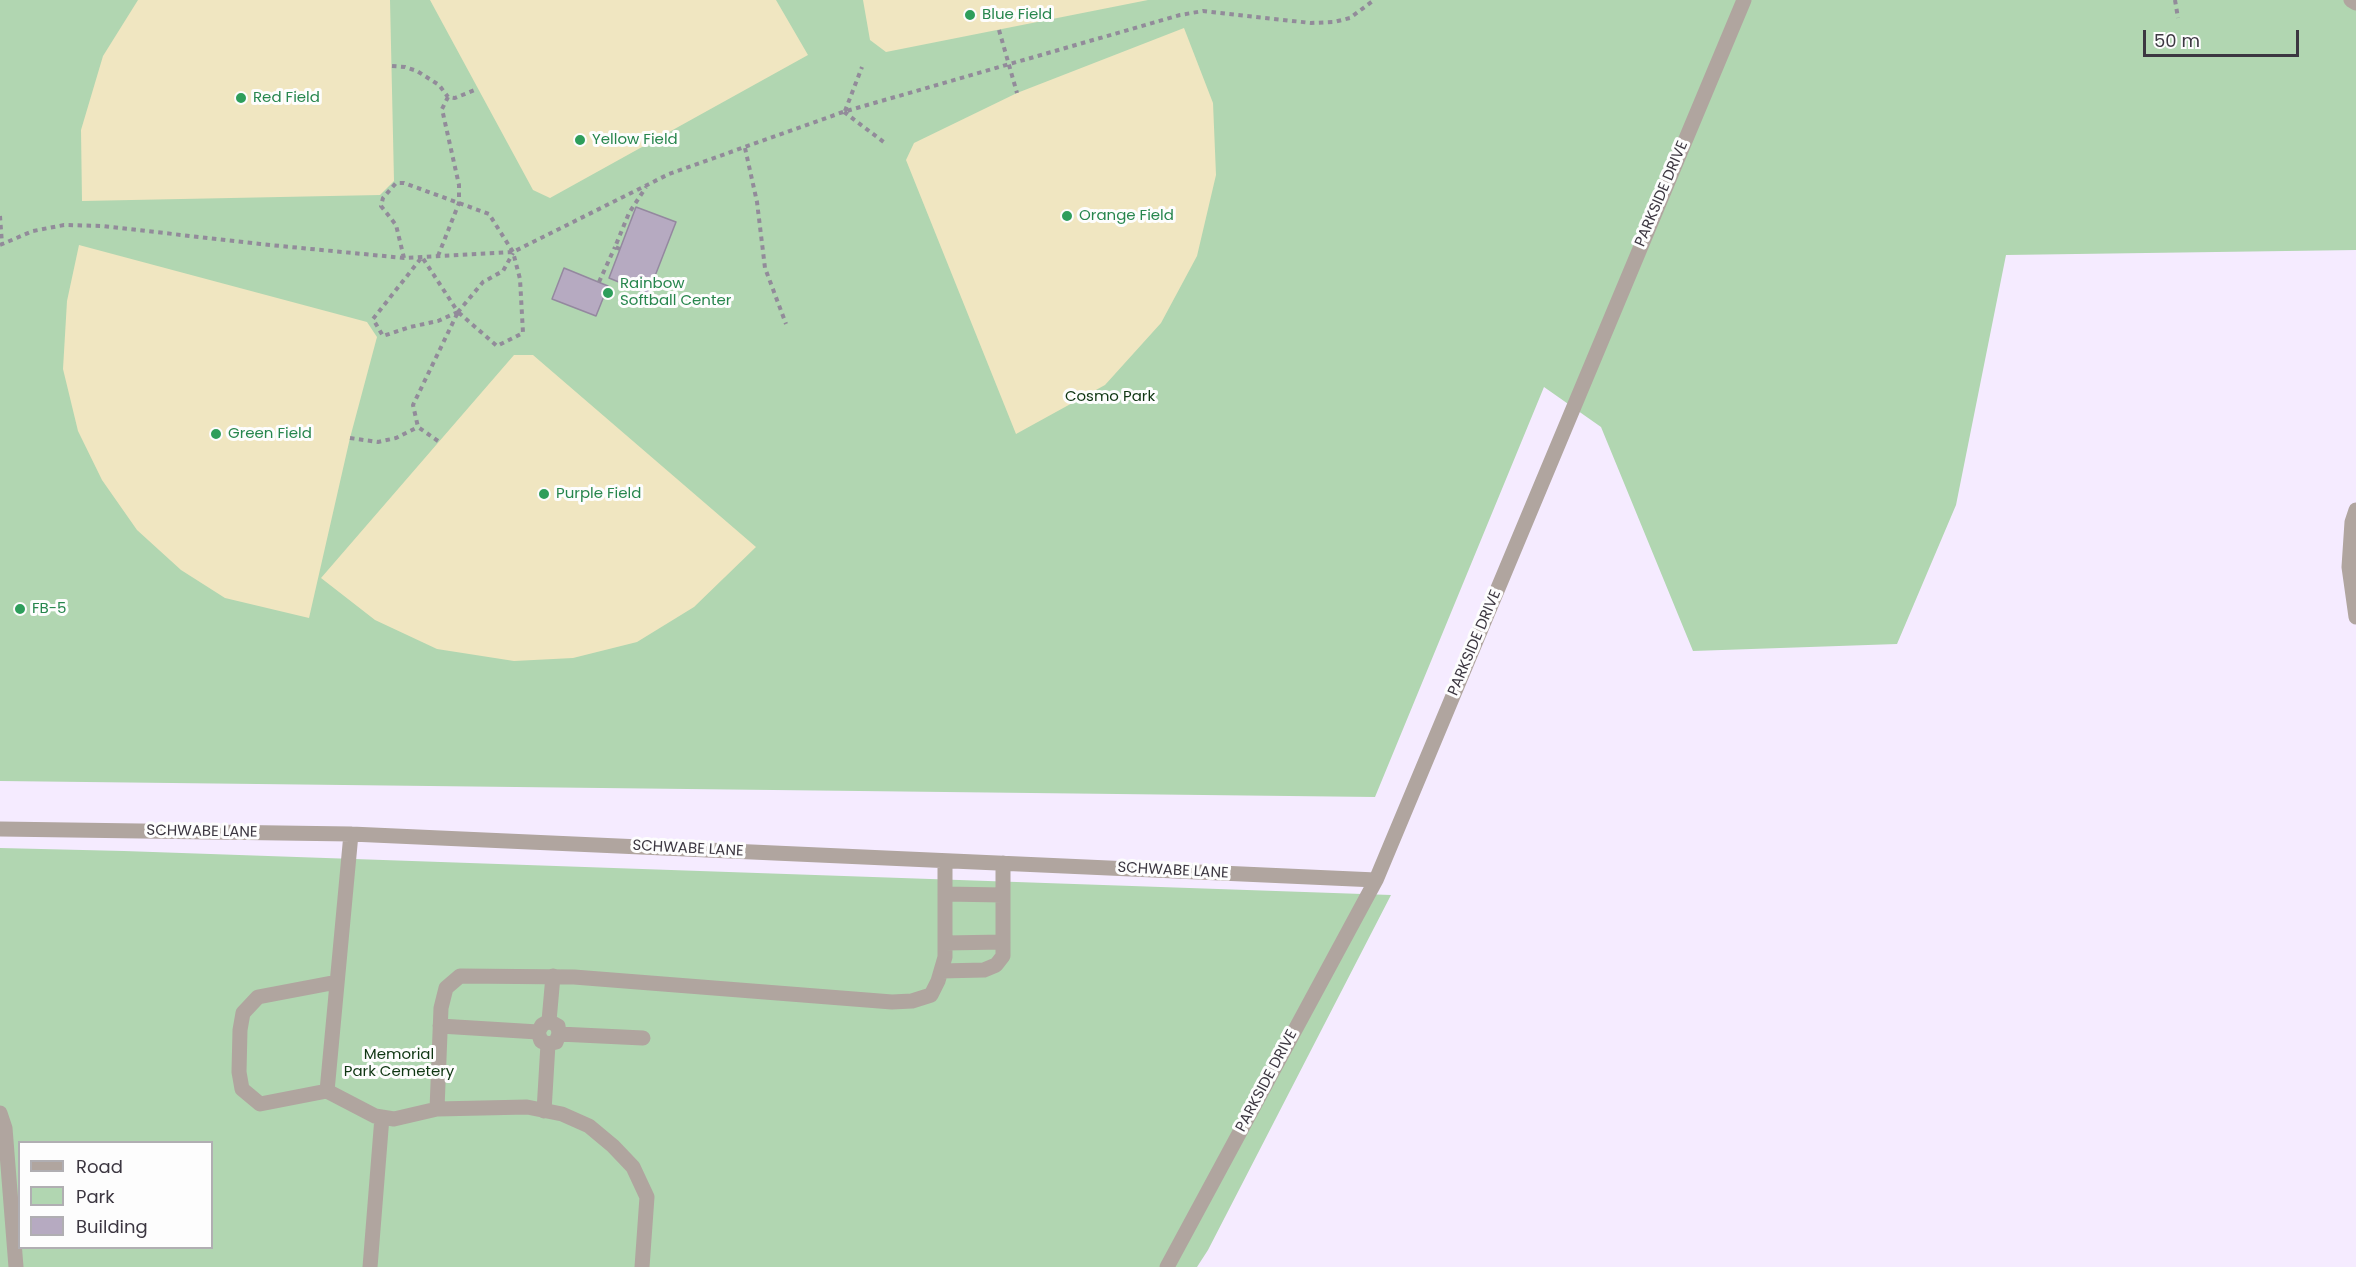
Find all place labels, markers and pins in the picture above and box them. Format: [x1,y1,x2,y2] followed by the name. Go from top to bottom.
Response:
[982,6,1052,24] place label: Blue Field
[963,8,977,22] marker: Blue Field
[253,89,320,107] place label: Red Field
[234,91,248,105] marker: Red Field
[592,131,678,149] place label: Yellow Field
[573,133,587,147] marker: Yellow Field
[1079,207,1174,225] place label: Orange Field
[1060,209,1074,223] marker: Orange Field
[620,275,731,310] place label: Rainbow Softball Center
[601,286,615,300] marker: Rainbow Softball Center
[228,425,312,443] place label: Green Field
[209,427,223,441] marker: Green Field
[556,485,641,503] place label: Purple Field
[537,487,551,501] marker: Purple Field
[32,600,66,618] place label: FB-5
[13,602,27,616] marker: FB-5

